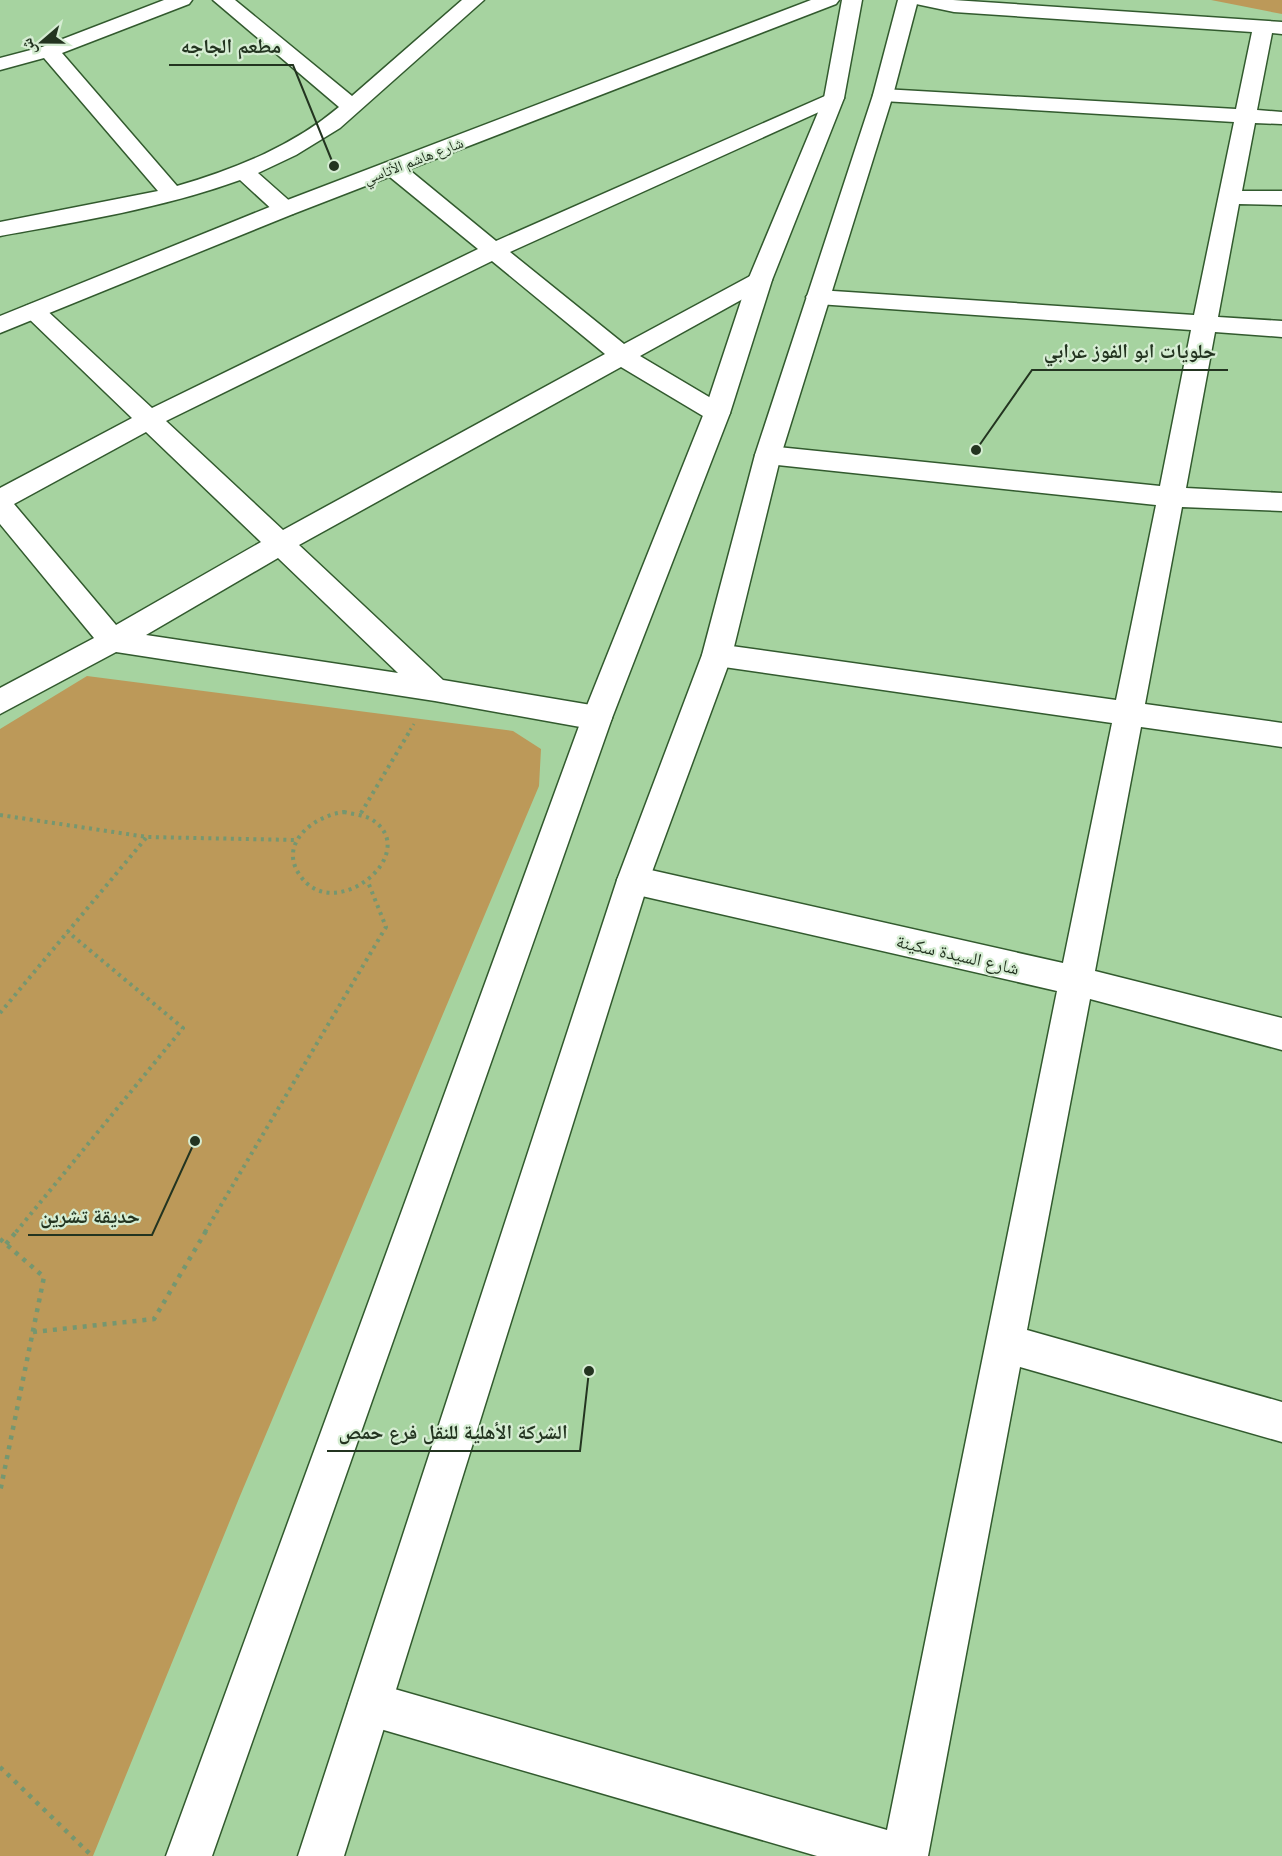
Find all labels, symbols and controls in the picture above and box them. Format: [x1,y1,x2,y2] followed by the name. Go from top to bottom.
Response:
[12,12,72,72] north arrow
[169,27,293,65] callout: مطعم الجاجه
[181,32,281,60] text: مطعم الجاجه
[15,35,41,59] text: ش
[360,132,467,191] street label: شارع هاشم الأتاسي
[1032,332,1228,370] callout: حلويات ابو الفوز عرابي
[1044,337,1216,367] text: حلويات ابو الفوز عرابي
[894,928,1022,980] street label: شارع السيدة سكينة
[28,1197,152,1235] callout: حديقة تشرين
[40,1202,140,1229] text: حديقة تشرين
[327,1413,580,1451] callout: الشركة الأهلية للنقل فرع حمص
[338,1418,568,1445] text: الشركة الأهلية للنقل فرع حمص

